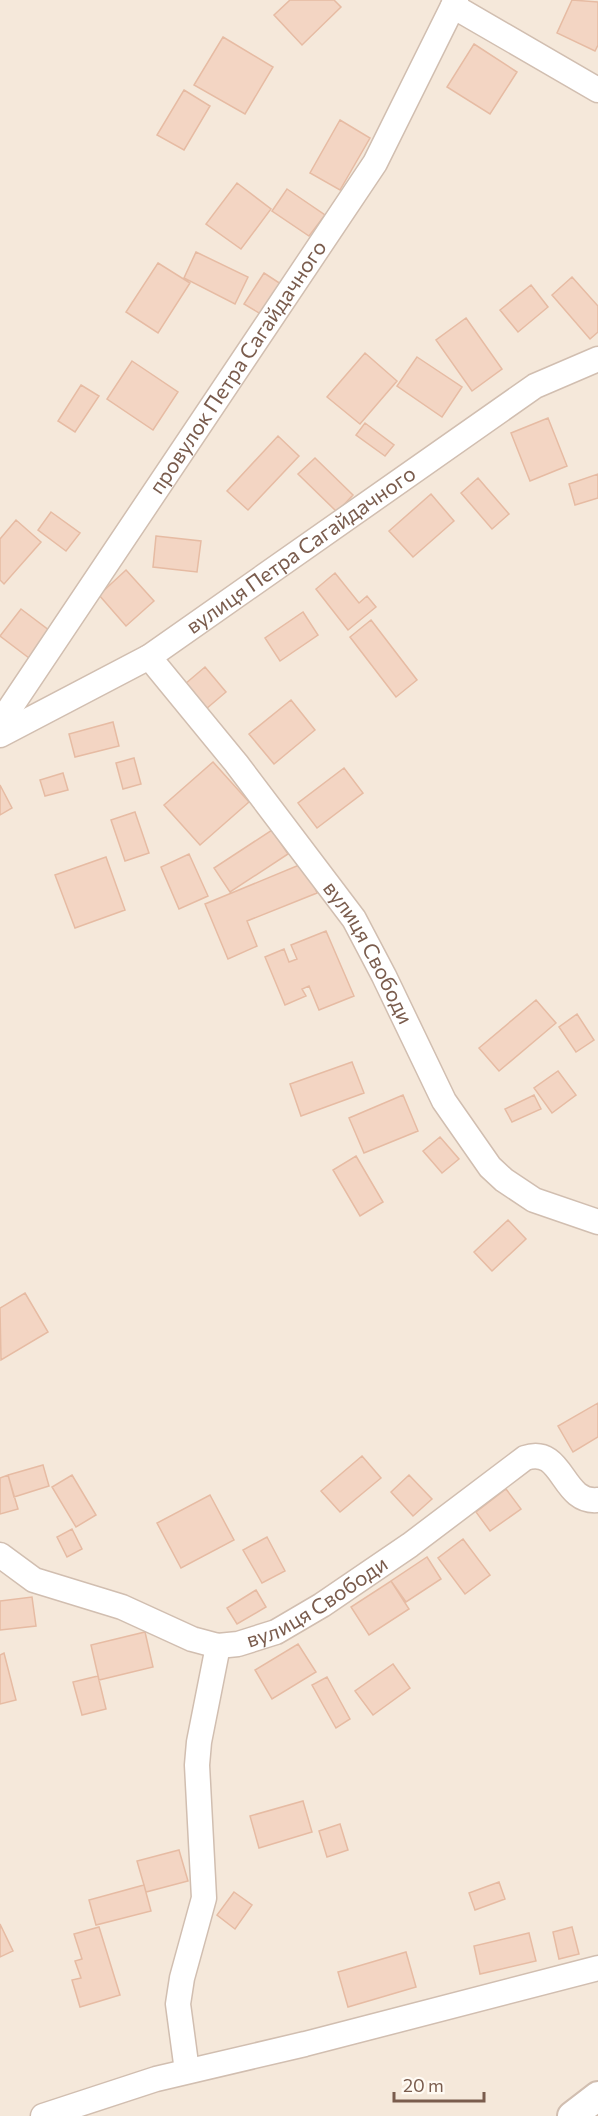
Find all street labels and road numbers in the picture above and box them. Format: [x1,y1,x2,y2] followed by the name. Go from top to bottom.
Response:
[143,235,331,498] street label: провулок Петра Сагайдачного
[181,460,420,638] street label: вулиця Петра Сагайдачного
[319,876,419,1028] street label: вулиця Свободи
[243,1550,392,1652] street label: вулиця Свободи

